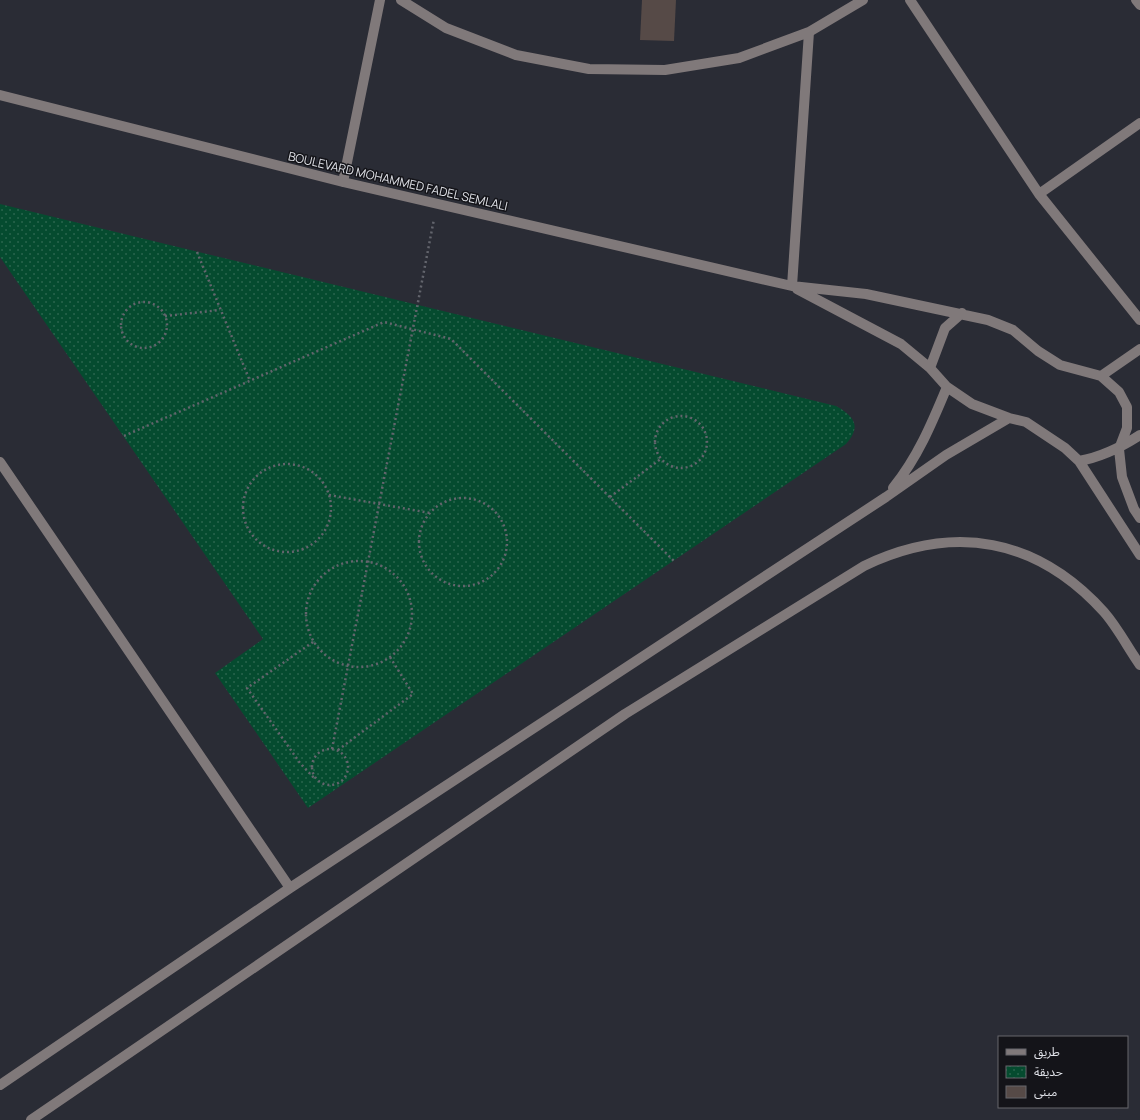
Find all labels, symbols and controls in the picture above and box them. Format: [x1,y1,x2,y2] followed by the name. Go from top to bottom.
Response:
[287,147,509,215] street label: BOULEVARD MOHAMMED FADEL SEMLALI
[998,1036,1128,1108] legend
[1034,1043,1060,1060] text: طريق
[1034,1063,1063,1080] text: حديقة
[1034,1083,1057,1100] text: مبنى

